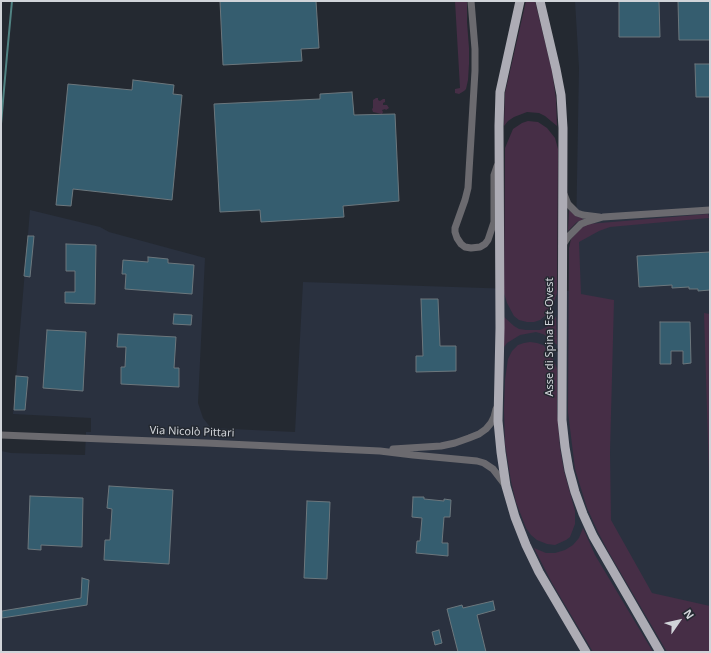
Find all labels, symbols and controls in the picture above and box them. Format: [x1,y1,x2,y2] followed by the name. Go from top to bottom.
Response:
[543,277,557,397] street label: Asse di Spina Est-Ovest
[149,424,235,440] street label: Via Nicolò Pittari
[659,601,699,641] north arrow
[681,606,698,622] text: N

